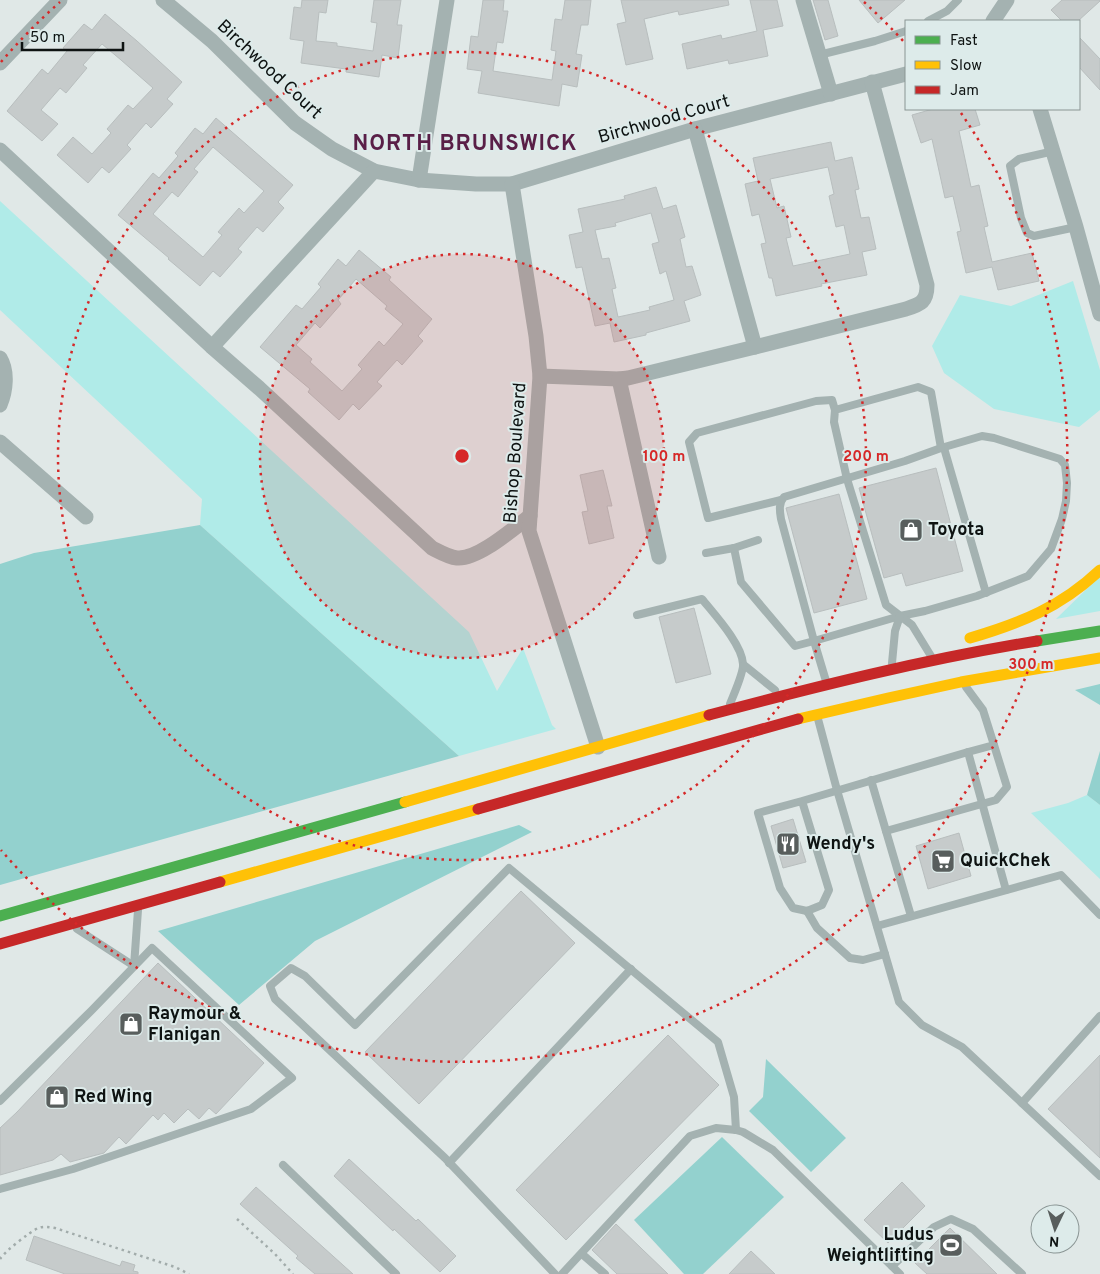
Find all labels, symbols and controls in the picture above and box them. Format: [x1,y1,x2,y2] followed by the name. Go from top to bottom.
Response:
[212,15,326,125] street label: Birchwood Court
[22,20,124,52] scale bar
[905,20,1080,110] legend
[30,29,65,48] text: 50 m
[950,32,978,51] text: Fast
[950,57,982,76] text: Slow
[950,82,979,101] text: Jam
[596,90,732,150] street label: Birchwood Court
[352,131,578,158] district label: NORTH BRUNSWICK
[500,382,532,524] street label: Bishop Boulevard
[453,447,471,465] centre of rings
[643,448,685,467] text: 100 m
[843,448,889,467] text: 200 m
[898,517,924,543] shop icon: Toyota
[928,519,984,542] place label: Toyota
[1008,656,1054,675] text: 300 m
[775,831,801,857] restaurant icon: Wendy's
[806,833,875,856] place label: Wendy's
[930,848,956,874] supermarket icon: QuickChek
[960,850,1051,873] place label: QuickChek
[148,1003,242,1047] place label: Raymour & Flanigan
[118,1011,144,1037] shop icon: Raymour & Flanigan
[44,1084,70,1110] shop icon: Red Wing
[74,1086,153,1109] place label: Red Wing
[1030,1204,1080,1254] north arrow
[827,1224,934,1268] place label: Ludus Weightlifting
[938,1232,964,1258] sports icon: Ludus Weightlifting
[1049,1232,1060,1249] text: N

